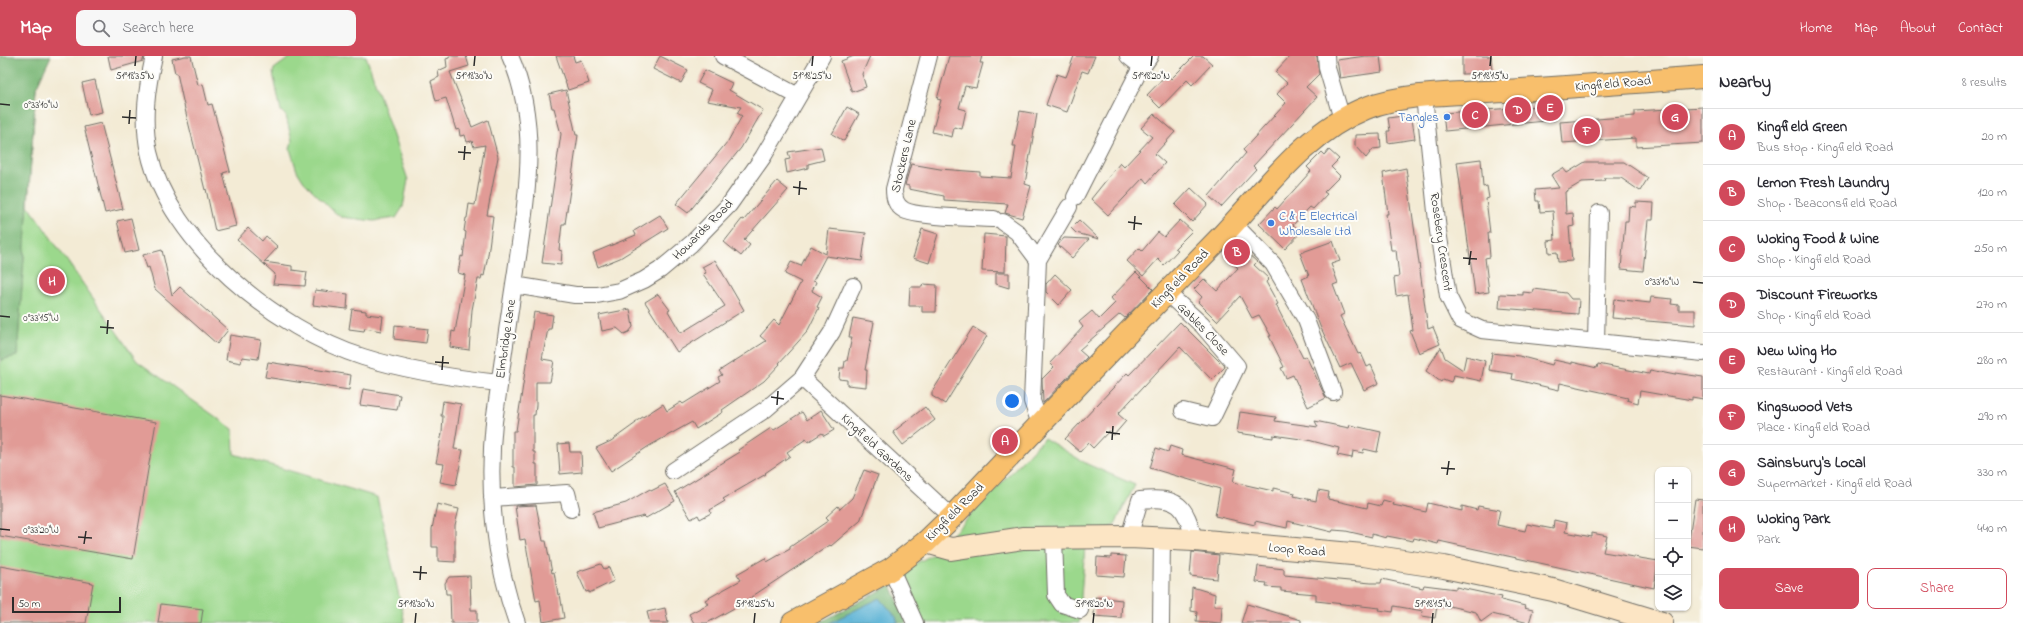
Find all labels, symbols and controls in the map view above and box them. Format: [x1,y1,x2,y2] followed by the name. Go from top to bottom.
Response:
[76,10,356,46] search box
[20,15,52,42] text: Map
[90,17,112,39] icon: search
[122,17,194,39] text: Search here
[1800,18,1832,39] text: Home
[1854,18,1878,39] text: Map
[1900,18,1936,39] text: About
[1958,18,2003,39] text: Contact
[116,69,154,84] text: 51°18'35"N
[455,69,493,84] text: 51°18'30"N
[792,69,832,84] text: 51°18'25"N
[1132,69,1170,84] text: 51°18'20"N
[1471,69,1509,84] text: 51°18'15"N
[1719,70,1771,95] text: Nearby
[1574,71,1653,98] street label: Kingfield Road
[1962,73,2007,92] text: 8 results
[1537,93,1563,123] pin: E
[1505,95,1531,125] pin: D
[24,98,58,113] text: 0°33'10"W
[1462,100,1488,130] pin: C
[1662,102,1688,132] pin: G
[1398,108,1439,128] place label: Tangles
[1442,112,1452,122] marker: Tangles
[1574,116,1600,146] pin: F
[1757,116,1847,138] text: Kingfield Green
[886,117,922,195] street label: Stockers Lane
[1728,127,1736,146] text: A
[1982,127,2007,146] text: 20 m
[1757,138,1893,157] text: Bus stop · Kingfield Road
[1757,172,1889,194] text: Lemon Fresh Laundry
[1728,183,1736,202] text: B
[1977,183,2007,202] text: 120 m
[1424,191,1457,293] street label: Rosebery Crescent
[1757,194,1897,213] text: Shop · Beaconsfield Road
[668,195,738,265] street label: Howards Road
[1279,207,1357,241] place label: C & E Electrical Wholesale Ltd
[1266,218,1276,228] marker: C & E Electrical Wholesale Ltd
[1757,228,1879,250] text: Woking Food & Wine
[1224,237,1250,267] pin: B
[1728,239,1736,258] text: C
[1974,239,2007,258] text: 250 m
[1147,245,1214,314] street label: Kingfield Road
[1757,250,1871,269] text: Shop · Kingfield Road
[39,266,65,296] pin: H
[1645,275,1679,290] text: 0°33'10"W
[1757,284,1878,306] text: Discount Fireworks
[1727,295,1737,314] text: D
[1976,295,2007,314] text: 270 m
[491,298,522,380] street label: Elmbridge Lane
[1173,298,1234,360] street label: Gables Close
[1757,306,1871,325] text: Shop · Kingfield Road
[23,311,59,326] text: 0°33'15"W
[1757,340,1837,362] text: New Wing Ho
[1728,351,1736,370] text: E
[1977,351,2007,370] text: 280 m
[1757,362,1903,381] text: Restaurant · Kingfield Road
[1002,391,1022,411] your location
[1757,396,1853,418] text: Kingswood Vets
[1728,407,1736,426] text: F
[1978,407,2007,426] text: 290 m
[836,409,918,488] street label: Kingfield Gardens
[1757,418,1870,437] text: Place · Kingfield Road
[992,426,1018,456] pin: A
[1757,452,1865,474] text: Sainsbury's Local
[1728,463,1736,482] text: G
[1977,463,2007,482] text: 330 m
[1655,467,1691,611] map controls
[1655,467,1691,503] button: +
[1757,474,1912,493] text: Supermarket · Kingfield Road
[921,478,990,546] street label: Kingfield Road
[1655,503,1691,539] button: −
[1757,508,1830,530] text: Woking Park
[1728,519,1736,538] text: H
[1977,519,2007,538] text: 440 m
[23,523,59,538] text: 0°33'20"W
[1757,530,1781,549] text: Park
[1268,538,1327,562] street label: Loop Road
[1655,539,1691,575] button: locate
[1719,568,1859,609] button: Save
[1867,568,2007,609] button: Share
[1655,575,1691,611] button: layers
[12,595,121,614] scale bar
[18,596,40,612] text: 50 m
[397,597,435,612] text: 51°18'30"N
[735,597,775,612] text: 51°18'25"N
[1075,597,1113,612] text: 51°18'20"N
[1414,597,1452,612] text: 51°18'15"N

